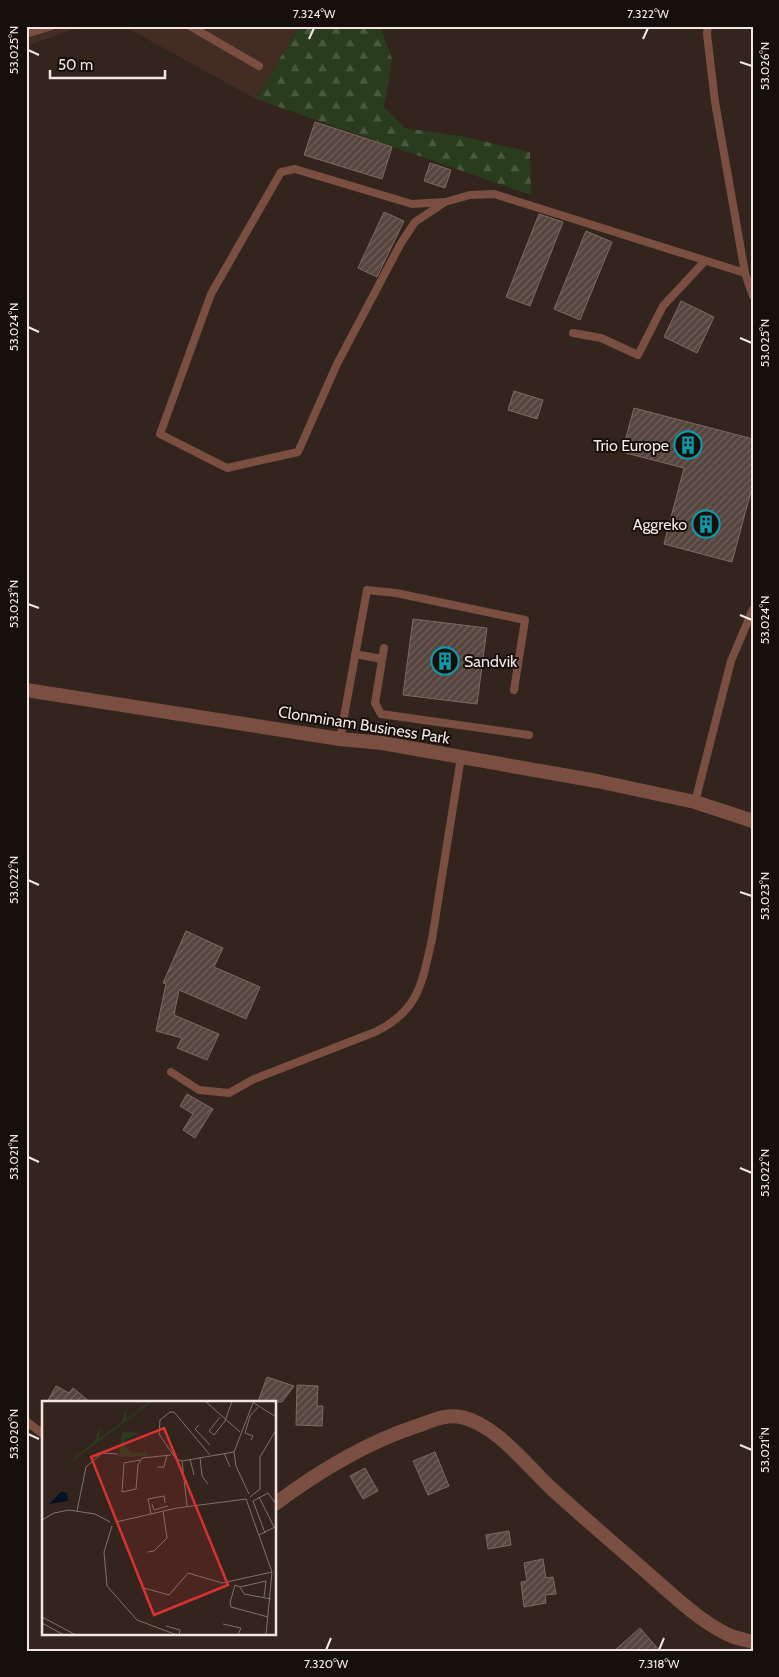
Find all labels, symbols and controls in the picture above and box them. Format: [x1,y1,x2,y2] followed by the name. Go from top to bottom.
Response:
[293,6,336,21] text: 7.324°W
[627,6,670,21] text: 7.322°W
[6,26,21,74] text: 53.025°N
[757,42,772,90] text: 53.026°N
[50,48,165,80] scale bar
[58,56,93,74] text: 50 m
[6,303,21,351] text: 53.024°N
[757,319,772,367] text: 53.025°N
[673,430,703,460] building icon: Trio Europe
[593,436,669,455] place label: Trio Europe
[691,509,721,539] building icon: Aggreko
[633,515,687,534] place label: Aggreko
[6,580,21,628] text: 53.023°N
[757,596,772,644] text: 53.024°N
[430,646,460,676] building icon: Sandvik
[464,652,518,671] place label: Sandvik
[277,702,452,748] street label: Clonminam Business Park
[6,856,21,904] text: 53.022°N
[757,872,772,920] text: 53.023°N
[6,1134,21,1180] text: 53.021°N
[757,1149,772,1197] text: 53.022°N
[42,1401,276,1634] inset map
[6,1409,21,1459] text: 53.020°N
[757,1427,772,1473] text: 53.021°N
[304,1656,349,1671] text: 7.320°W
[639,1656,680,1671] text: 7.318°W

